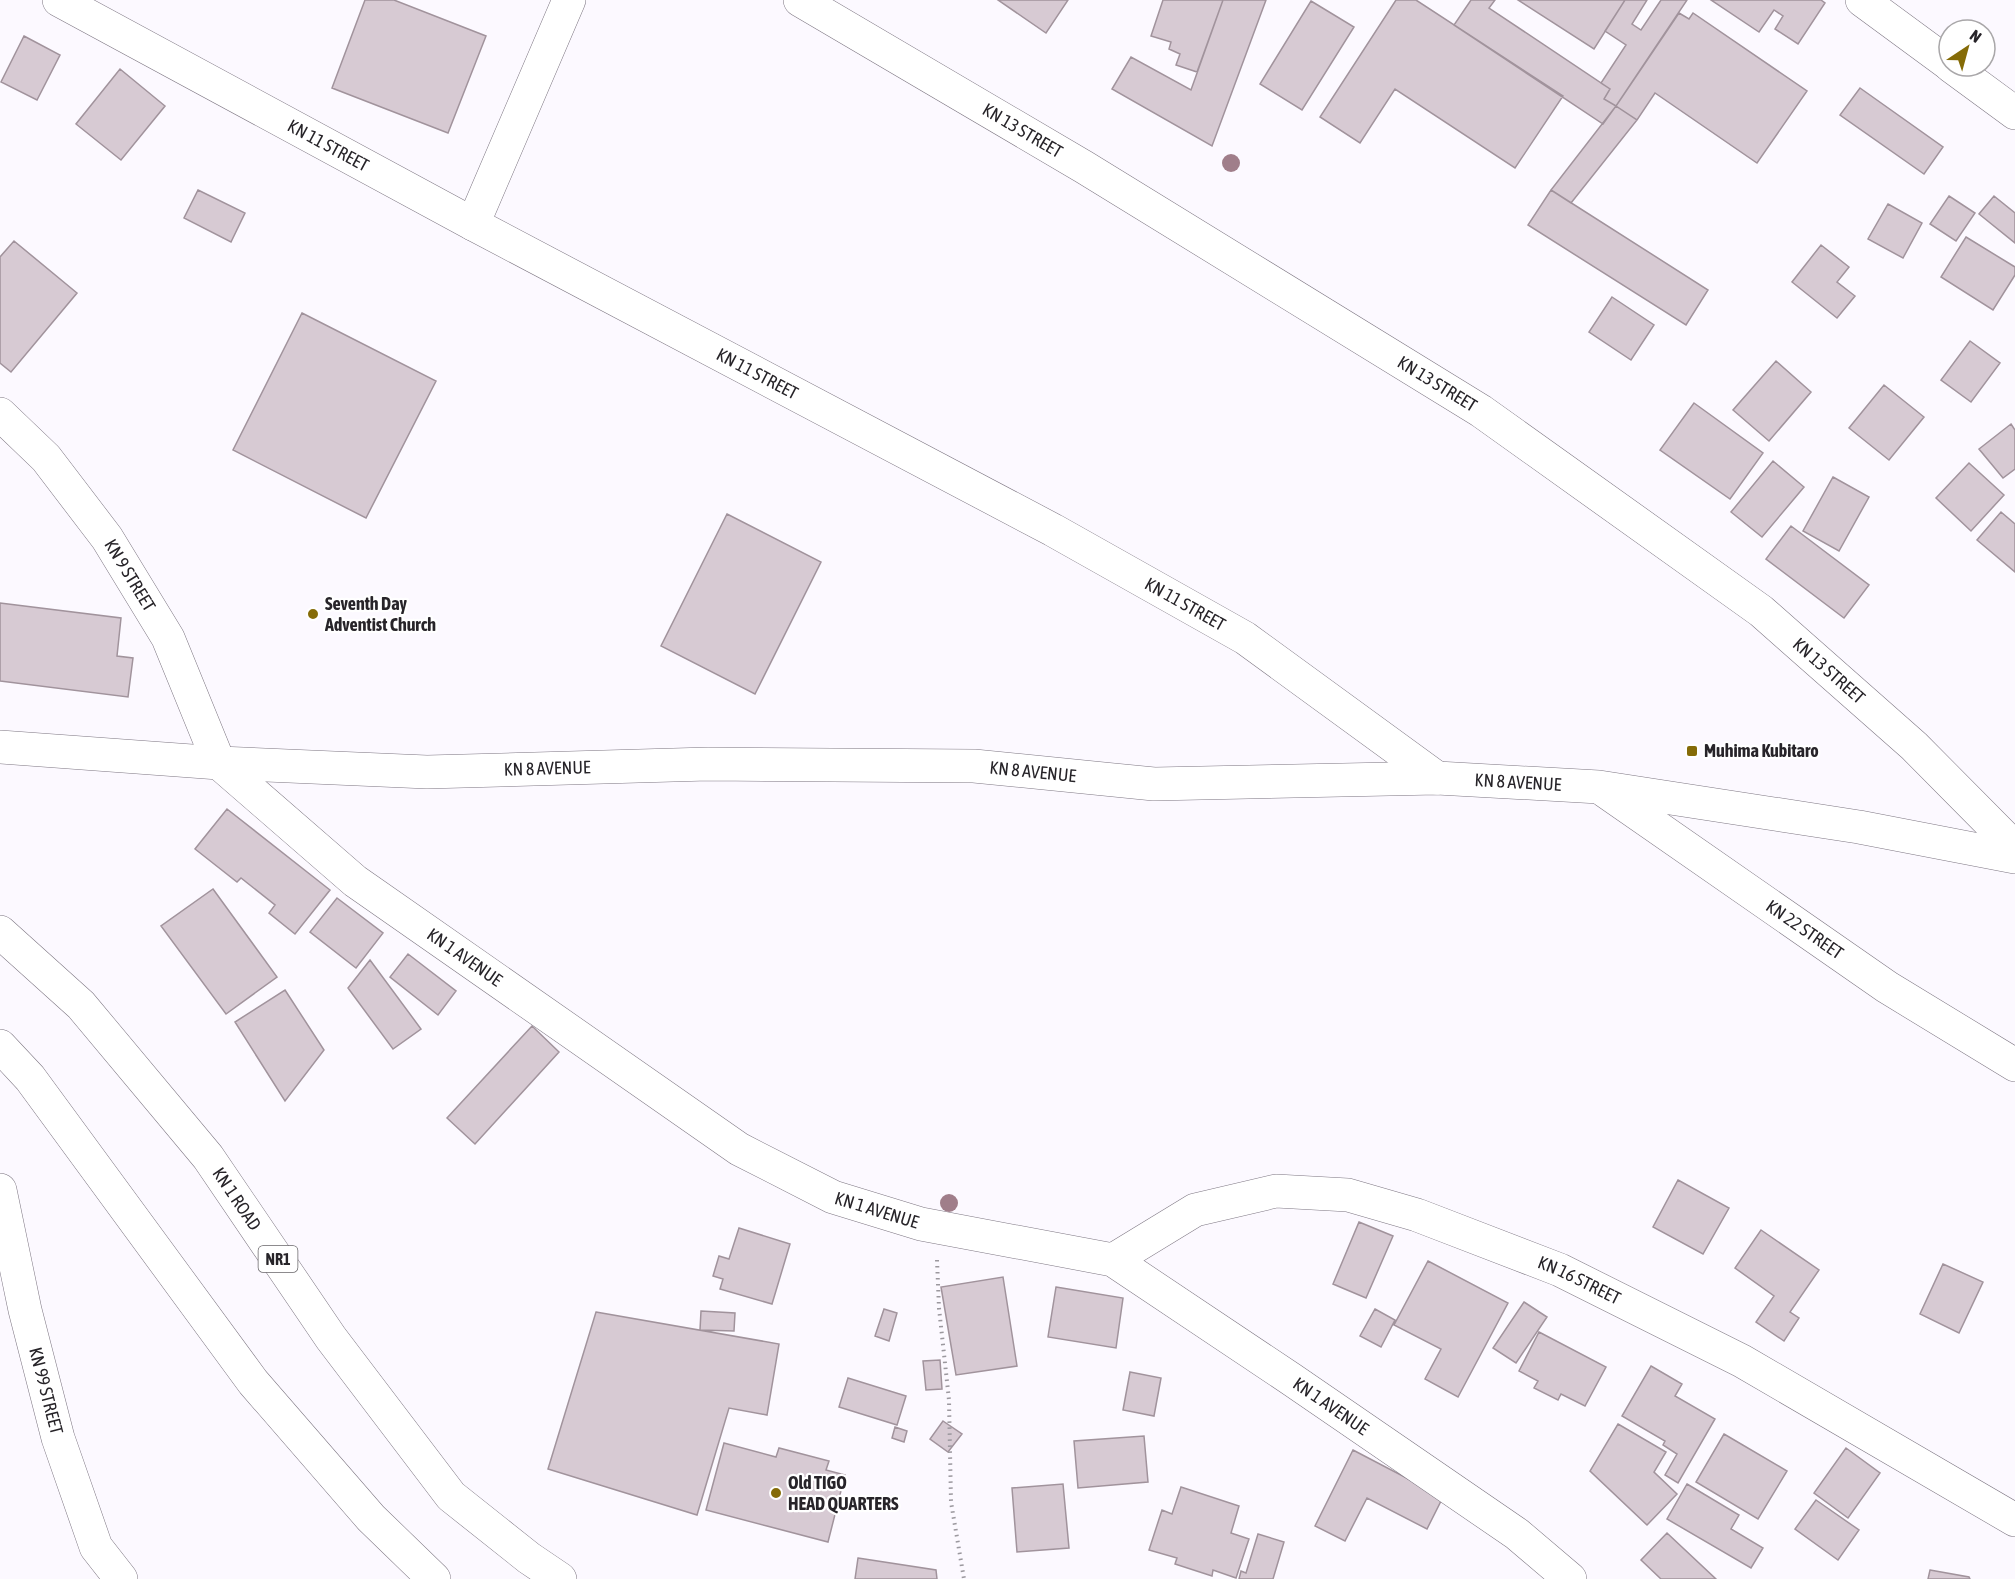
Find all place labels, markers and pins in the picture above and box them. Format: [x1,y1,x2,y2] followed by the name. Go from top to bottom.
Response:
[324,593,436,635] place label: Seventh Day Adventist Church
[306,607,320,621] marker: Seventh Day Adventist Church
[1704,740,1819,761] place label: Muhima Kubitaro
[1685,744,1699,758] marker: Muhima Kubitaro
[788,1472,899,1514] place label: Old TIGO HEAD QUARTERS
[769,1486,783,1500] marker: Old TIGO HEAD QUARTERS

